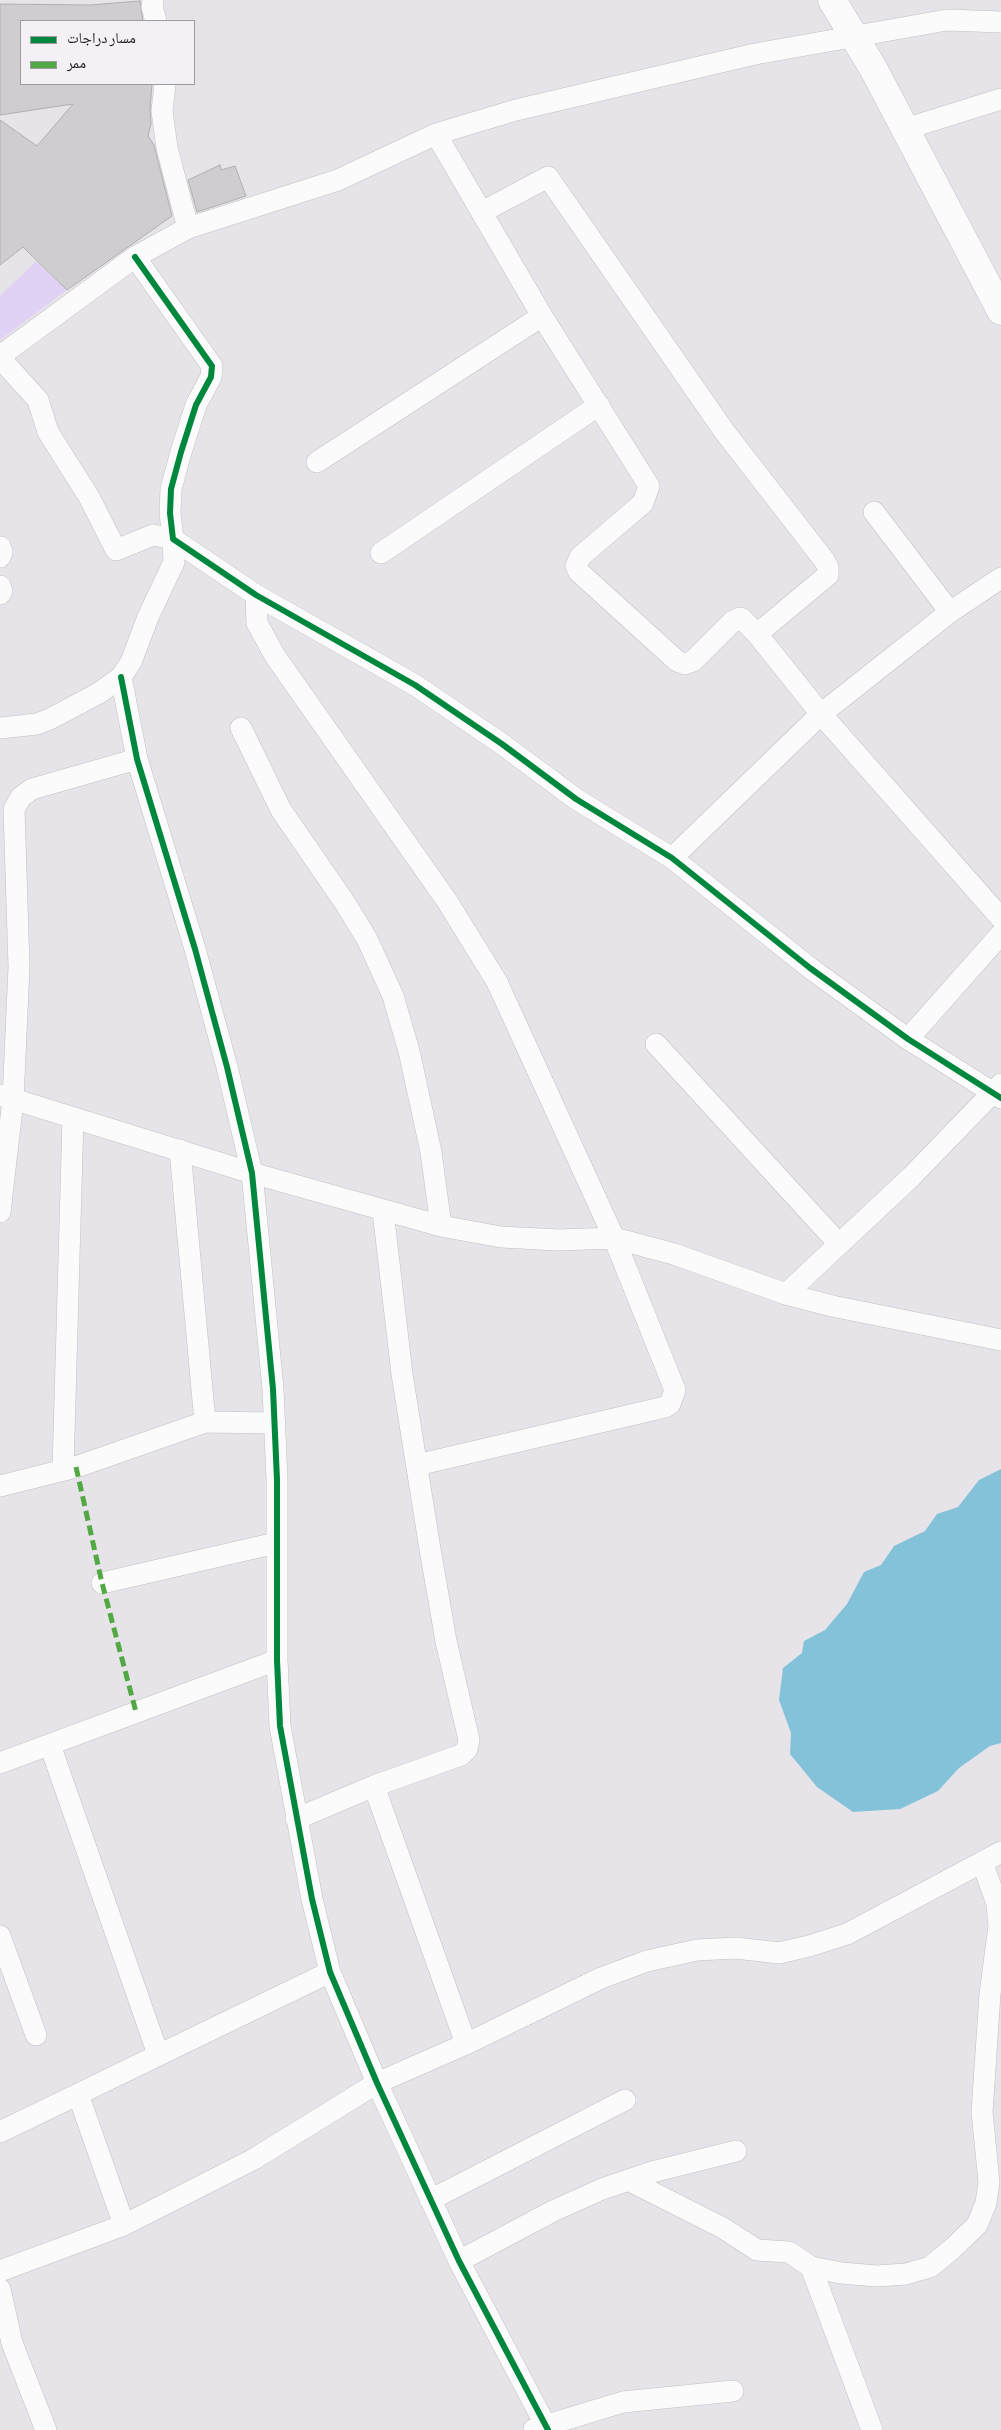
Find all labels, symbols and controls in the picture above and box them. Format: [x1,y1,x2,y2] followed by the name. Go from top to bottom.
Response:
[20,20,195,85] legend
[67,29,136,46] text: مسار دراجات
[67,54,86,71] text: ممر

